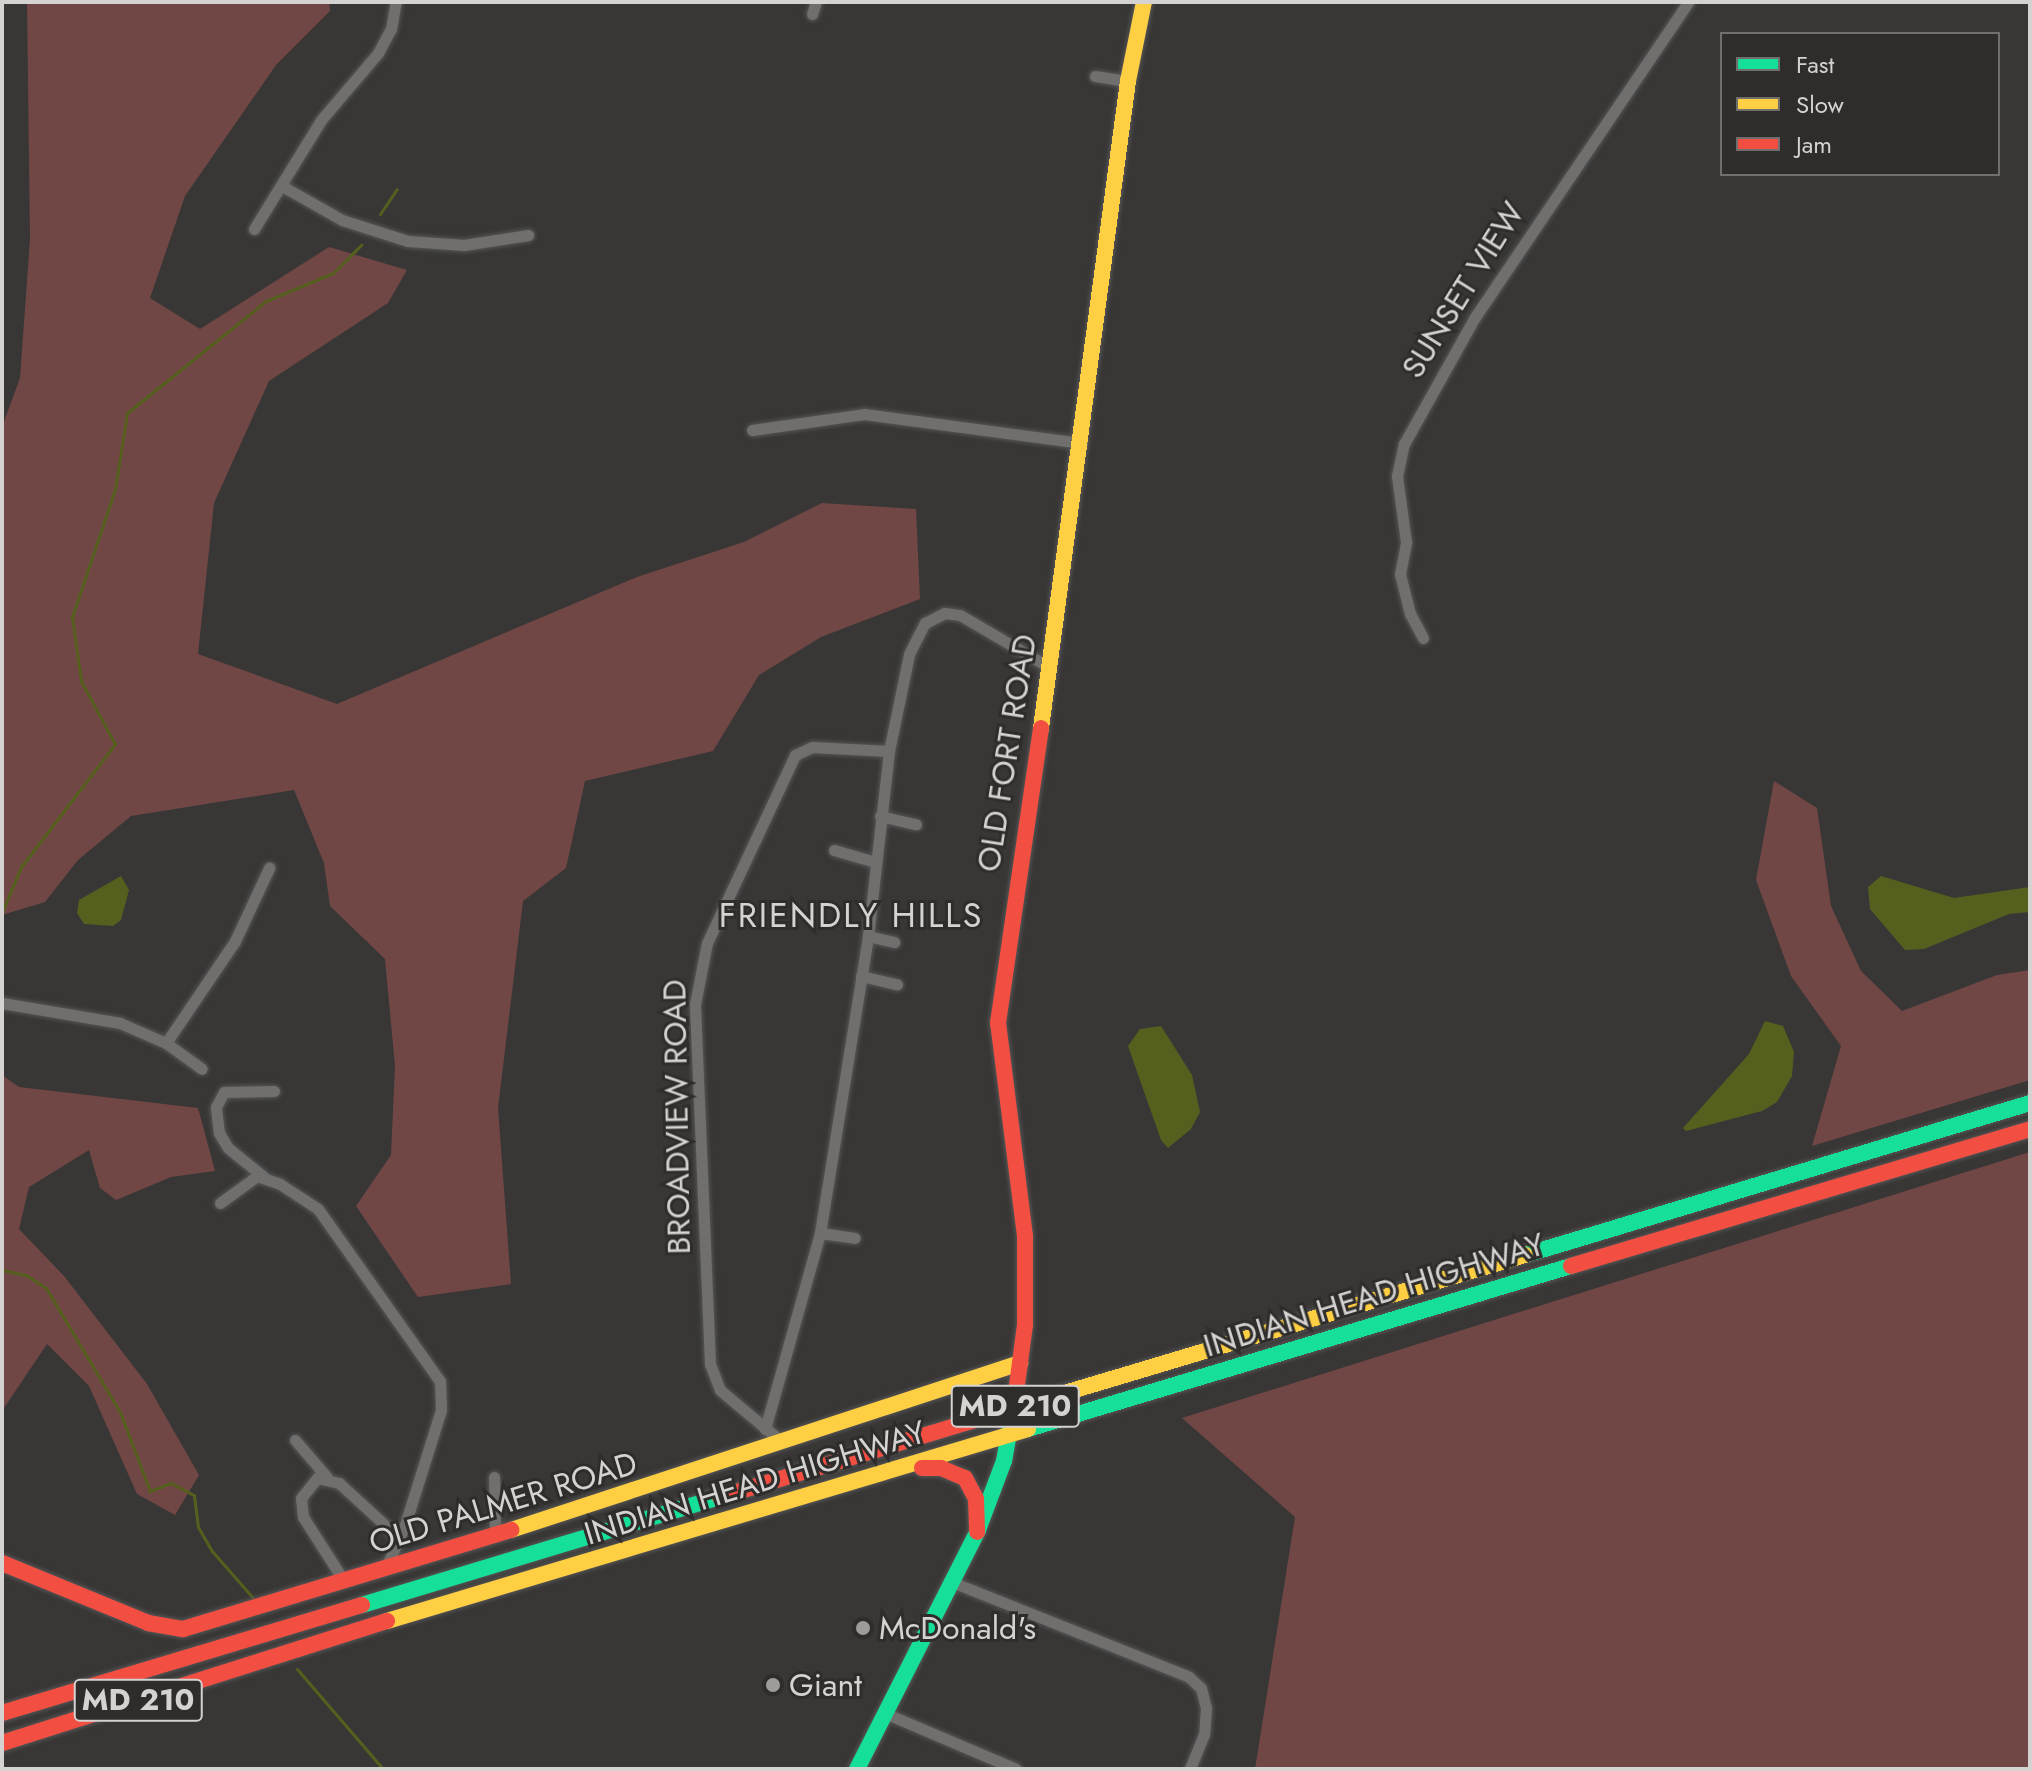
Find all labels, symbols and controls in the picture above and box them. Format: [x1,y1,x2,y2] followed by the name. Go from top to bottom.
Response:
[1720,32,2000,176] legend
[1796,47,1834,82] text: Fast
[1796,87,1844,122] text: Slow
[1796,127,1832,162] text: Jam
[1394,195,1532,385] street label: SUNSET VIEW
[969,632,1045,874] street label: OLD FORT ROAD
[719,896,983,936] district label: FRIENDLY HILLS
[655,979,699,1255] street label: BROADVIEW ROAD
[1199,1225,1549,1365] street label: INDIAN HEAD HIGHWAY
[949,1380,1081,1432] road number: MD 210
[580,1413,930,1553] street label: INDIAN HEAD HIGHWAY
[364,1444,642,1562] street label: OLD PALMER ROAD
[879,1609,1036,1647] place label: McDonald's
[854,1619,872,1637] marker: McDonald's
[789,1666,862,1704] place label: Giant
[72,1674,204,1726] road number: MD 210
[764,1676,782,1694] marker: Giant

